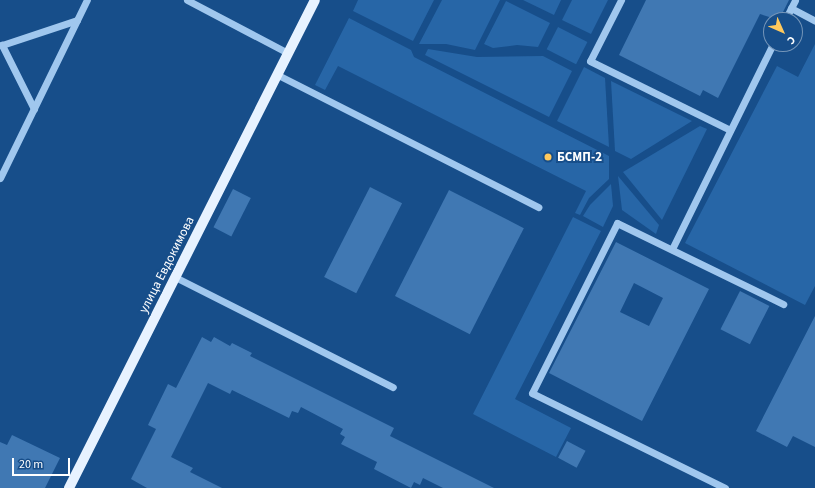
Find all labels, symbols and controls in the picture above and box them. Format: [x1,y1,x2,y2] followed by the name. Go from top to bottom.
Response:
[763,12,803,52] north arrow
[784,33,799,48] text: С
[557,149,602,165] place label: БСМП-2
[542,151,554,163] marker: БСМП-2
[136,214,198,316] street label: улица Евдокимова
[14,450,72,476] scale bar
[19,456,43,473] text: 20 m

